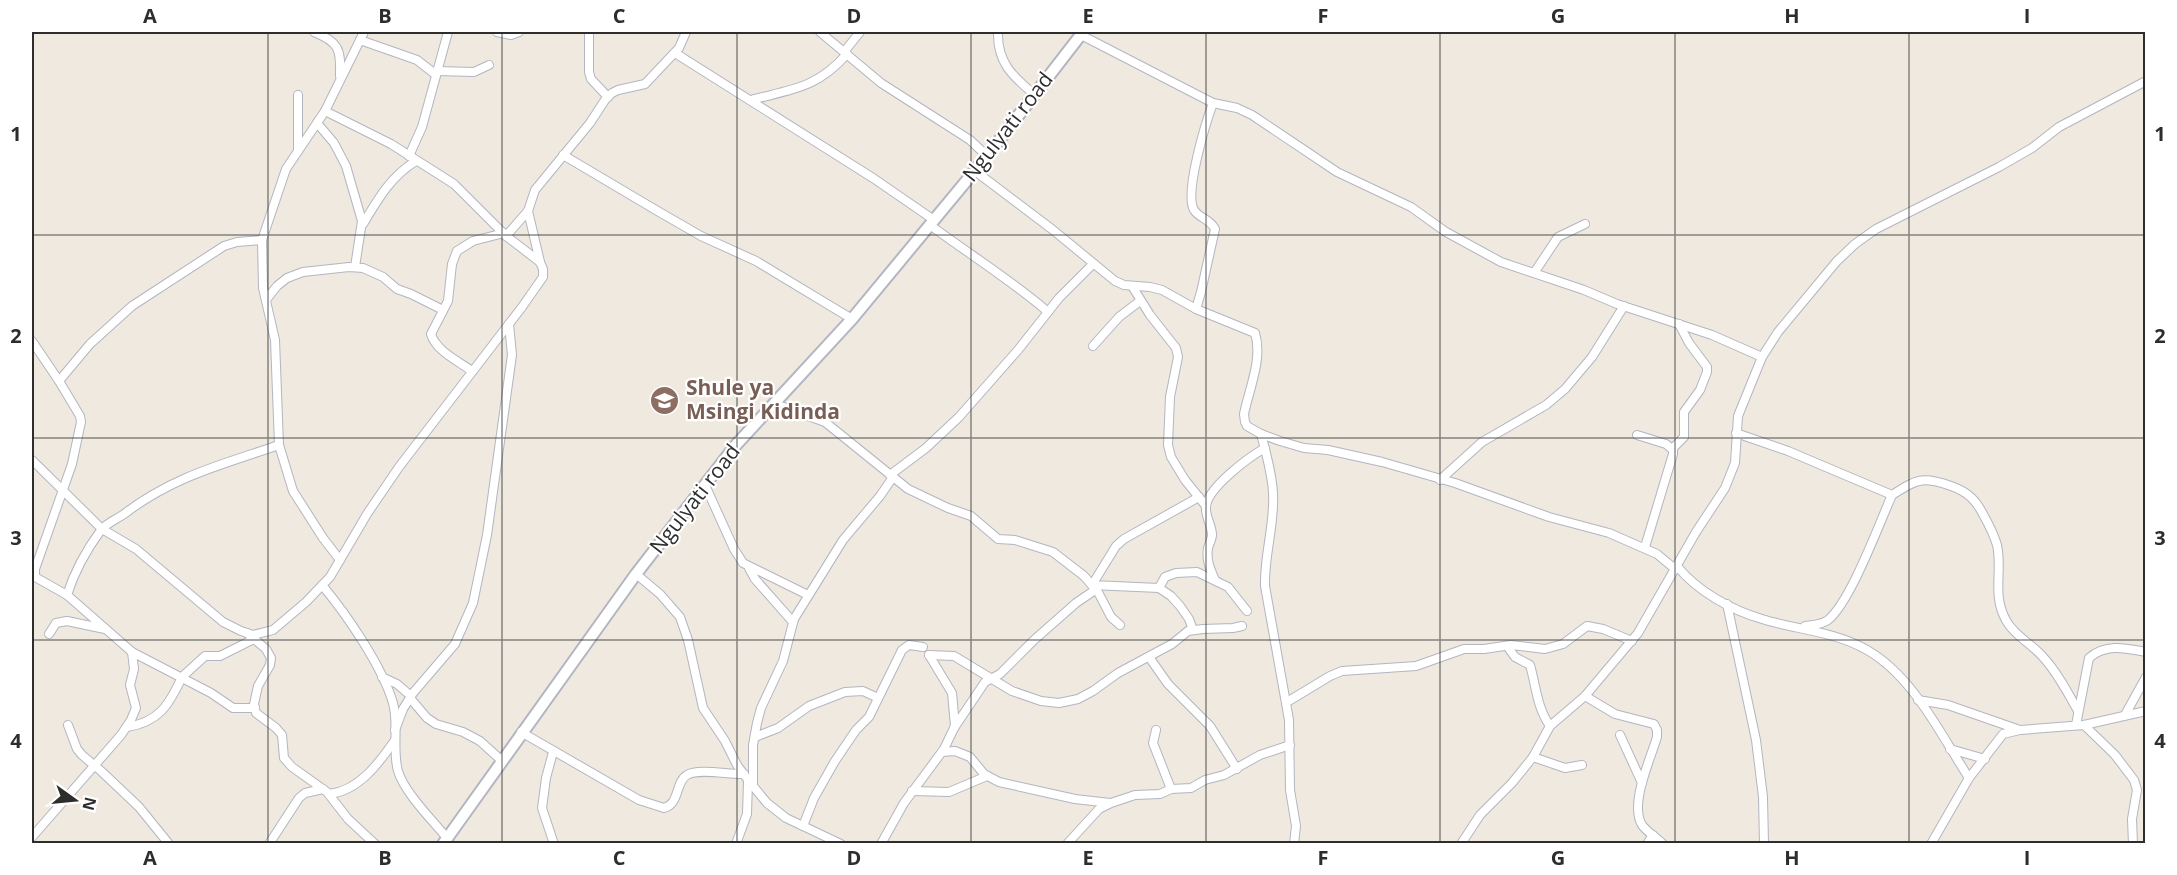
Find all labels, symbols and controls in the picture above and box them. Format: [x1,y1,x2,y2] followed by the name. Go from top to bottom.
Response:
[143,2,157,29] text: A
[378,2,392,29] text: B
[613,2,626,29] text: C
[847,2,861,29] text: D
[1082,2,1094,29] text: E
[1318,2,1328,29] text: F
[1551,2,1565,29] text: G
[1784,2,1800,29] text: H
[2024,2,2030,29] text: I
[956,66,1059,187] street label: Ngulyati road
[10,120,22,147] text: 1
[2154,120,2166,147] text: 1
[10,322,22,349] text: 2
[2154,322,2166,349] text: 2
[686,373,840,425] place label: Shule ya Msingi Kidinda
[649,384,681,416] school or university icon: Shule ya Msingi Kidinda
[643,438,746,559] street label: Ngulyati road
[10,524,22,551] text: 3
[2154,524,2166,551] text: 3
[10,727,22,754] text: 4
[2154,727,2166,754] text: 4
[45,770,105,830] north arrow
[77,795,102,813] text: N
[143,844,157,871] text: A
[378,844,392,871] text: B
[613,844,626,871] text: C
[847,844,861,871] text: D
[1082,844,1094,871] text: E
[1318,844,1328,871] text: F
[1551,844,1565,871] text: G
[1784,844,1800,871] text: H
[2024,844,2030,871] text: I

